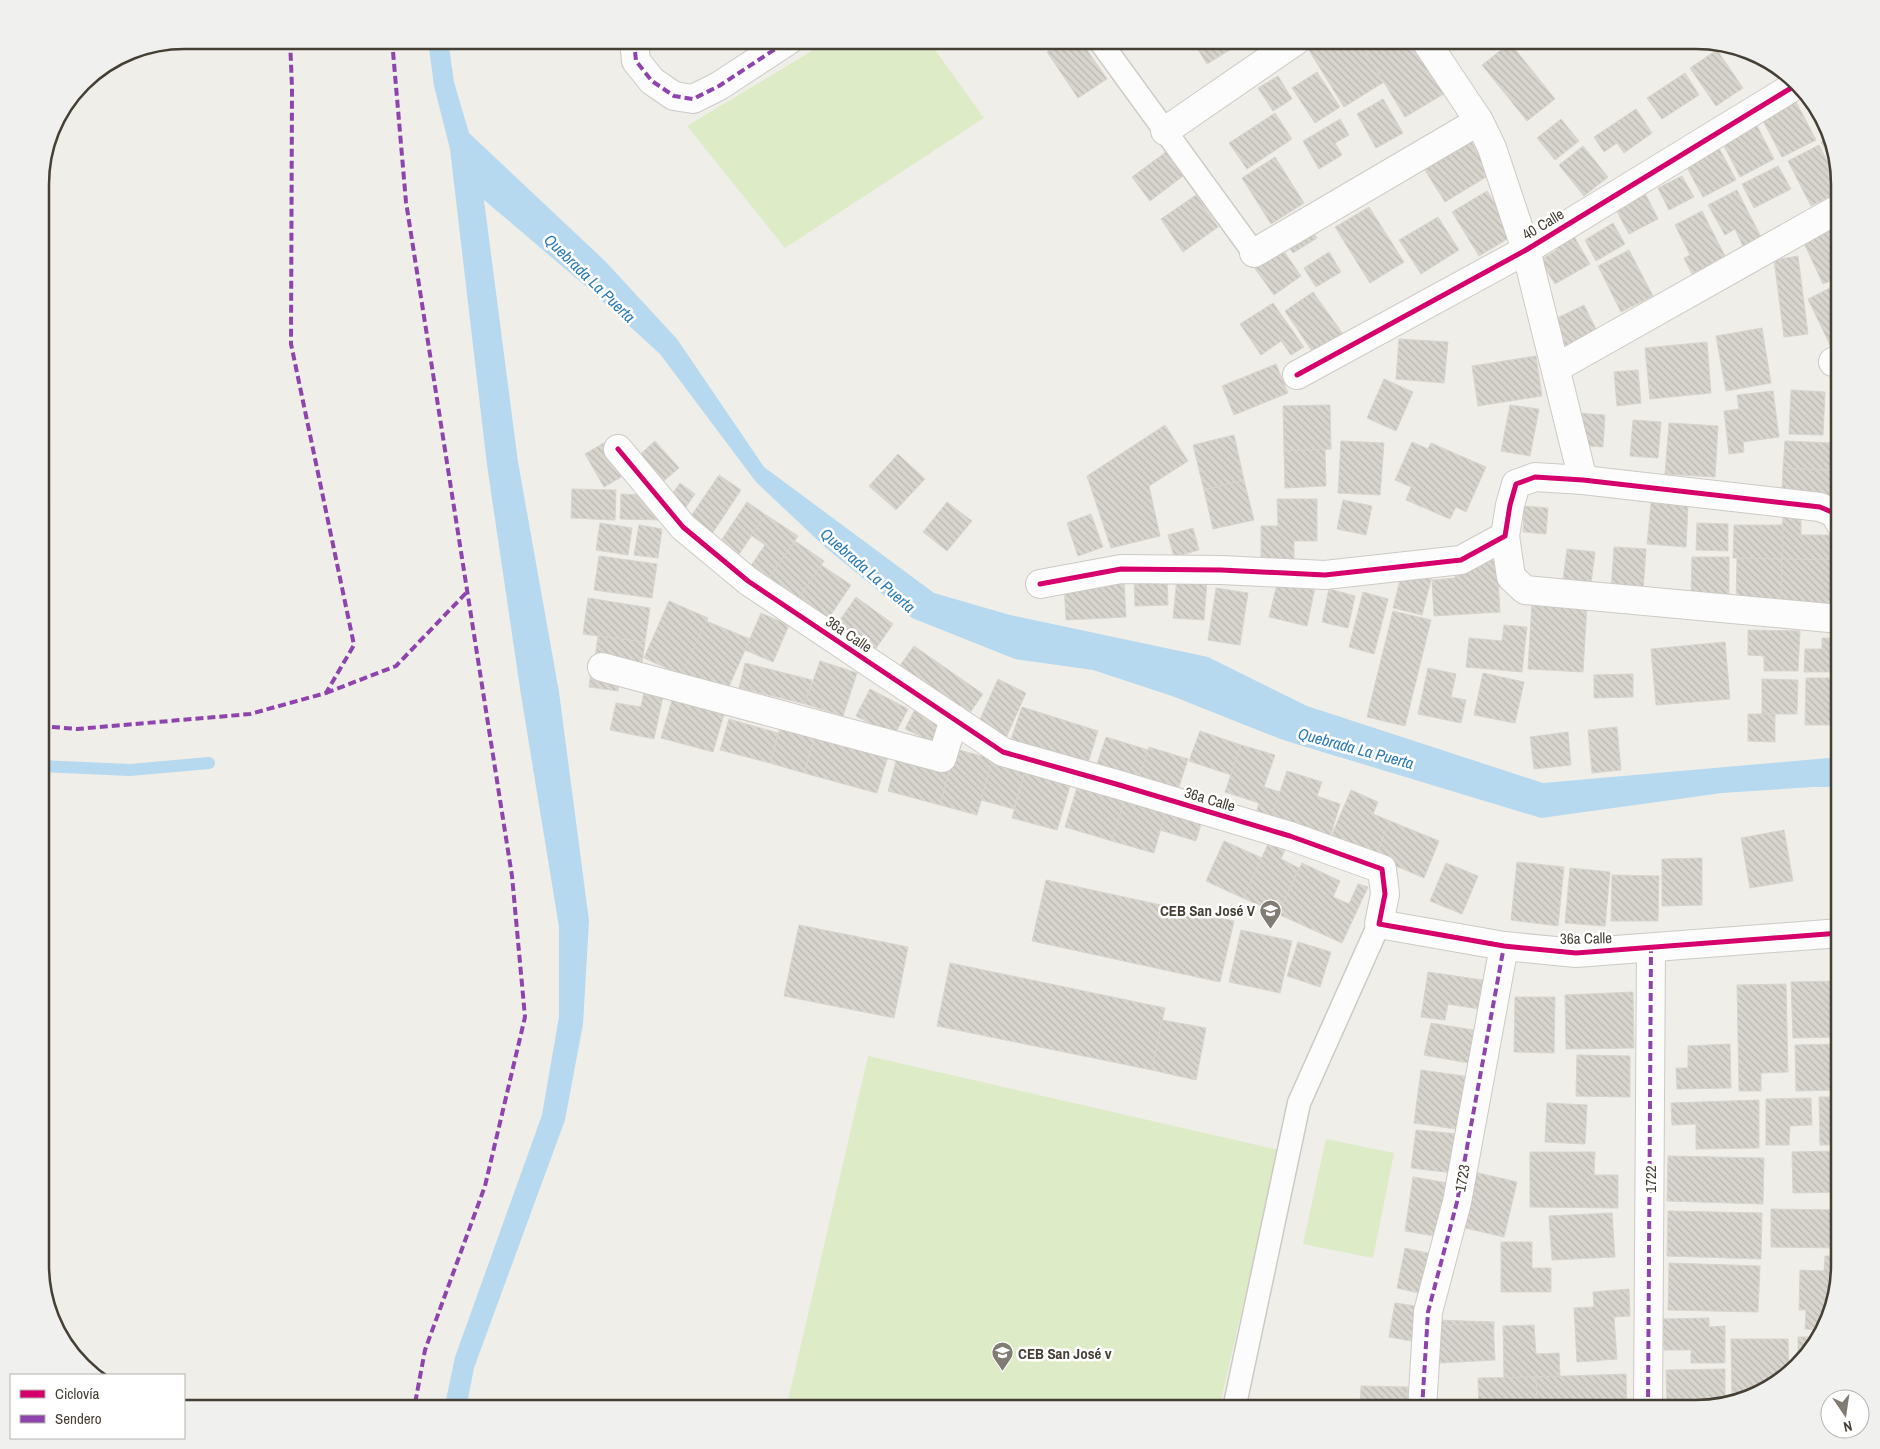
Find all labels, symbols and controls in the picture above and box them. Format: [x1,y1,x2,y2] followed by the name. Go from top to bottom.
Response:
[1518,203,1568,245] street label: 40 Calle
[540,229,640,327] water label: Quebrada La Puerta
[816,523,920,617] water label: Quebrada La Puerta
[822,611,877,657] street label: 36a Calle
[1296,722,1416,774] water label: Quebrada La Puerta
[1182,781,1238,817] street label: 36a Calle
[1259,898,1283,929] school or university icon: CEB San José V
[1160,900,1256,921] place label: CEB San José V
[1560,927,1612,949] street label: 36a Calle
[1449,1163,1475,1193] street label: 1723
[1640,1165,1661,1193] street label: 1722
[990,1341,1014,1372] school or university icon: CEB San José v
[1018,1343,1112,1364] place label: CEB San José v
[10,1374,185,1439] legend
[55,1383,100,1404] text: Ciclovía
[1820,1389,1870,1439] north arrow
[55,1408,102,1429] text: Sendero
[1842,1417,1854,1436] text: N

